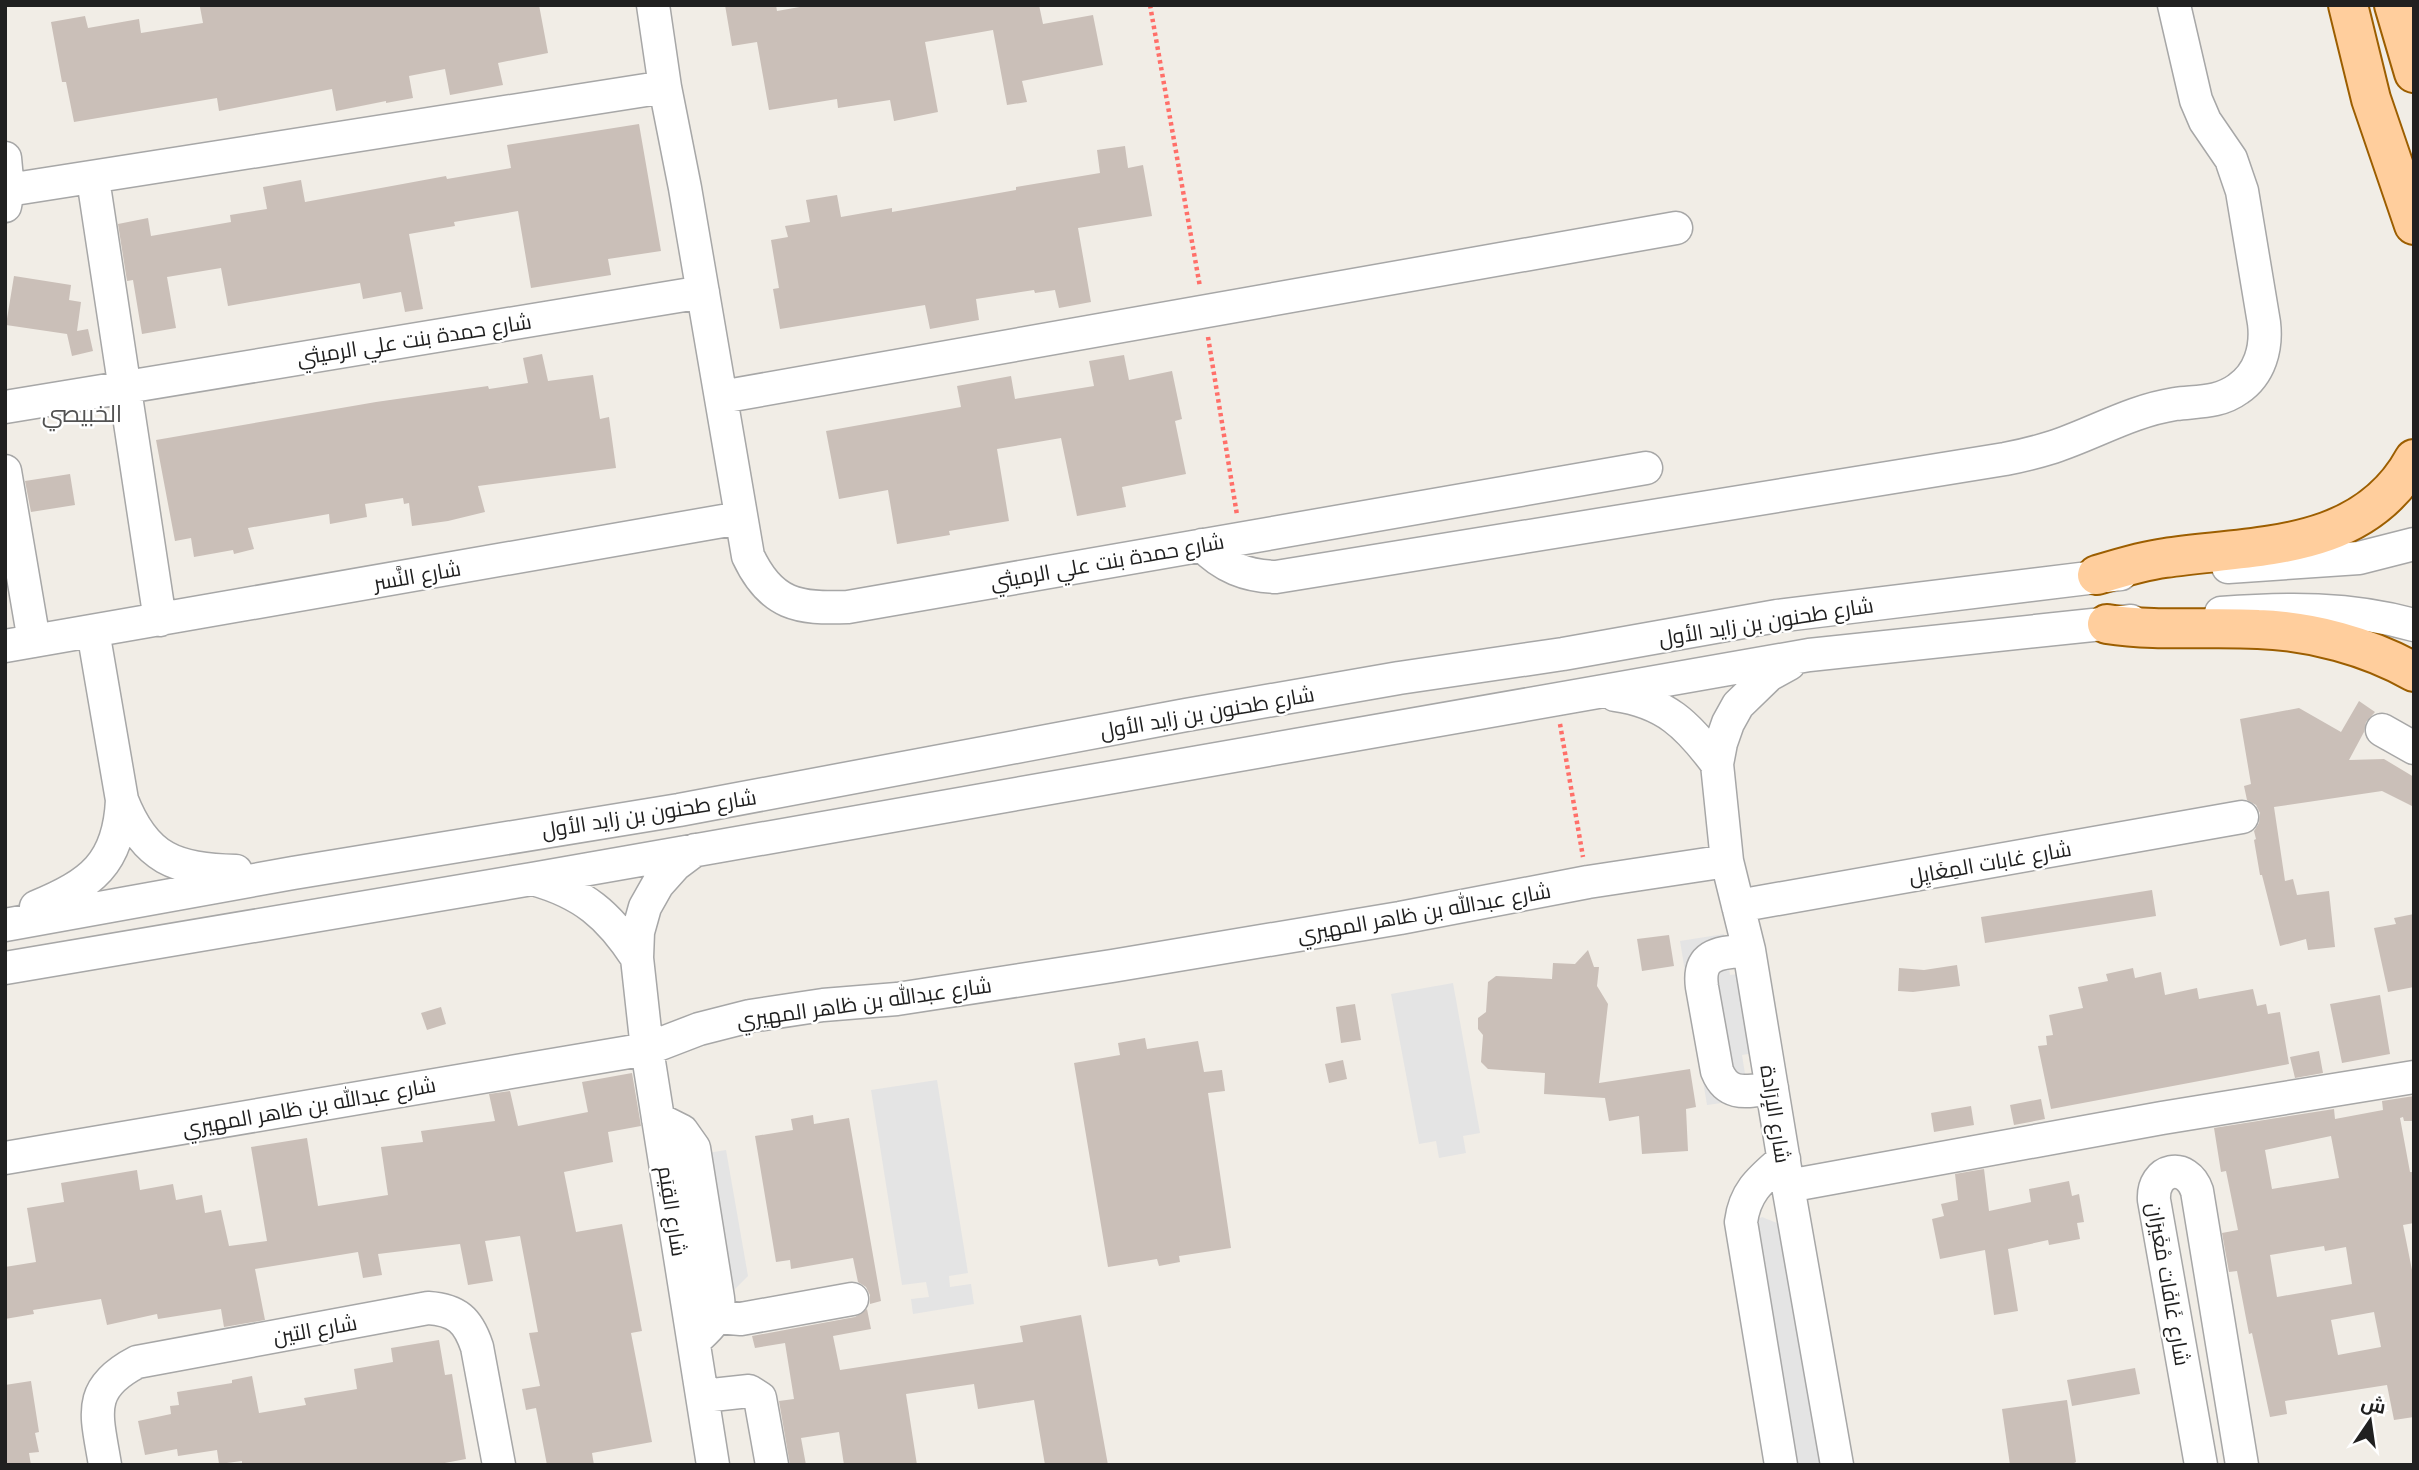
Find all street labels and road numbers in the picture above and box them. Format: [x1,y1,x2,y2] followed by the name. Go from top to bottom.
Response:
[295,308,534,374] street label: شارع حمدة بنت علي الرميثي
[988,528,1227,598] street label: شارع حمدة بنت علي الرميثي
[370,555,463,598] street label: شارع النَّسر
[1657,591,1876,653] street label: شارع طحنون بن زايد الأول
[1098,680,1316,746] street label: شارع طحنون بن زايد الأول
[540,783,759,845] street label: شارع طحنون بن زايد الأول
[1907,835,2074,891] street label: شارع غابات المِغَايِل
[1295,877,1554,951] street label: شارع عبدالله بن ظاهر المهيري
[735,971,994,1037] street label: شارع عبدالله بن ظاهر المهيري
[1753,1063,1797,1165] street label: شارع الإرَادة
[180,1071,439,1145] street label: شارع عبدالله بن ظاهر المهيري
[651,1164,693,1258] street label: شارع القِيَم
[2140,1200,2196,1368] street label: شارع غَافَات مْغَيرَان
[271,1309,359,1351] street label: شارع التين

